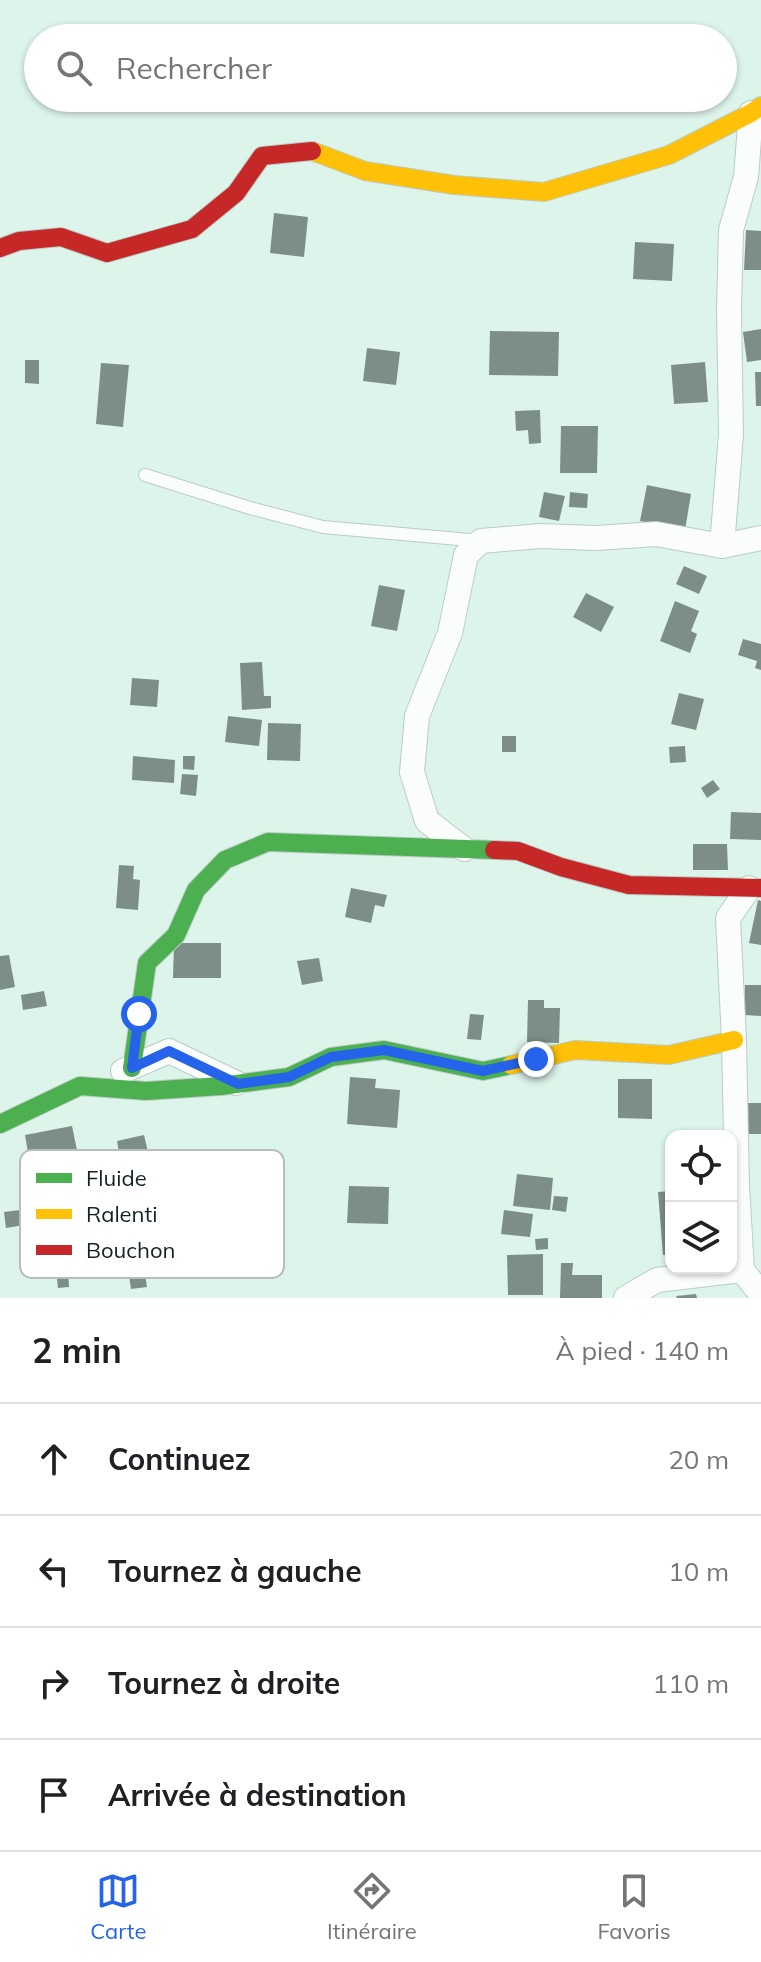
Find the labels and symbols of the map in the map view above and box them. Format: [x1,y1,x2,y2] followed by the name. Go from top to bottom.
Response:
[121,996,157,1032] route start
[518,1041,554,1077] route end
[20,1150,284,1278] legend
[86,1164,147,1192] text: Fluide
[86,1200,157,1228] text: Ralenti
[86,1236,175,1264] text: Bouchon

